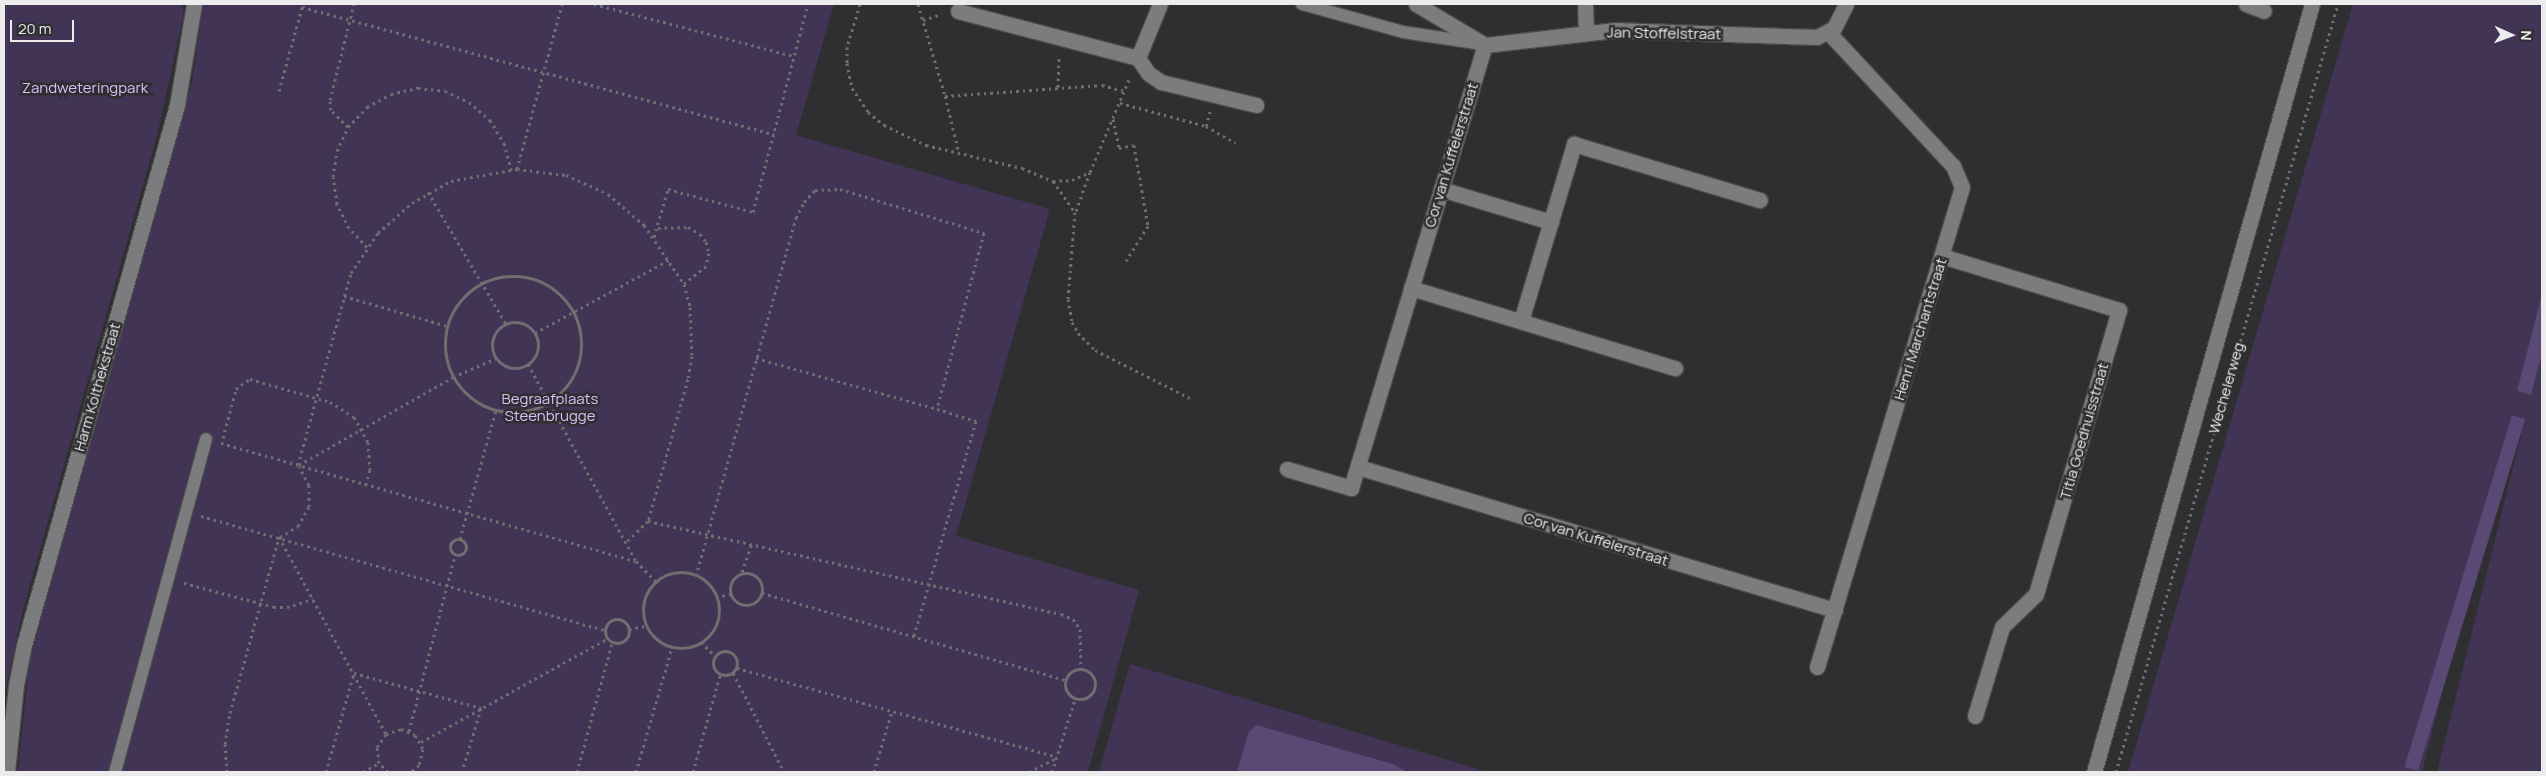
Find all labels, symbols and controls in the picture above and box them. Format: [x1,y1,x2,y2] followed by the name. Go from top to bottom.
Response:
[12,10,76,42] scale bar
[2486,10,2536,60] north arrow
[18,18,51,39] text: 20 m
[1607,23,1721,43] street label: Jan Stoffelstraat
[2517,30,2536,41] text: N
[22,79,148,97] park label: Zandweteringpark
[1420,81,1482,229] street label: Cor van Kuffelerstraat
[1890,256,1950,402] street label: Henri Marchantstraat
[70,321,124,453] street label: Harm Kolthekstraat
[2204,340,2248,436] street label: Wechelerweg
[2056,361,2112,501] street label: Titia Goedhuisstraat
[502,389,598,424] park label: Begraafplaats Steenbrugge
[1522,508,1670,570] street label: Cor van Kuffelerstraat

